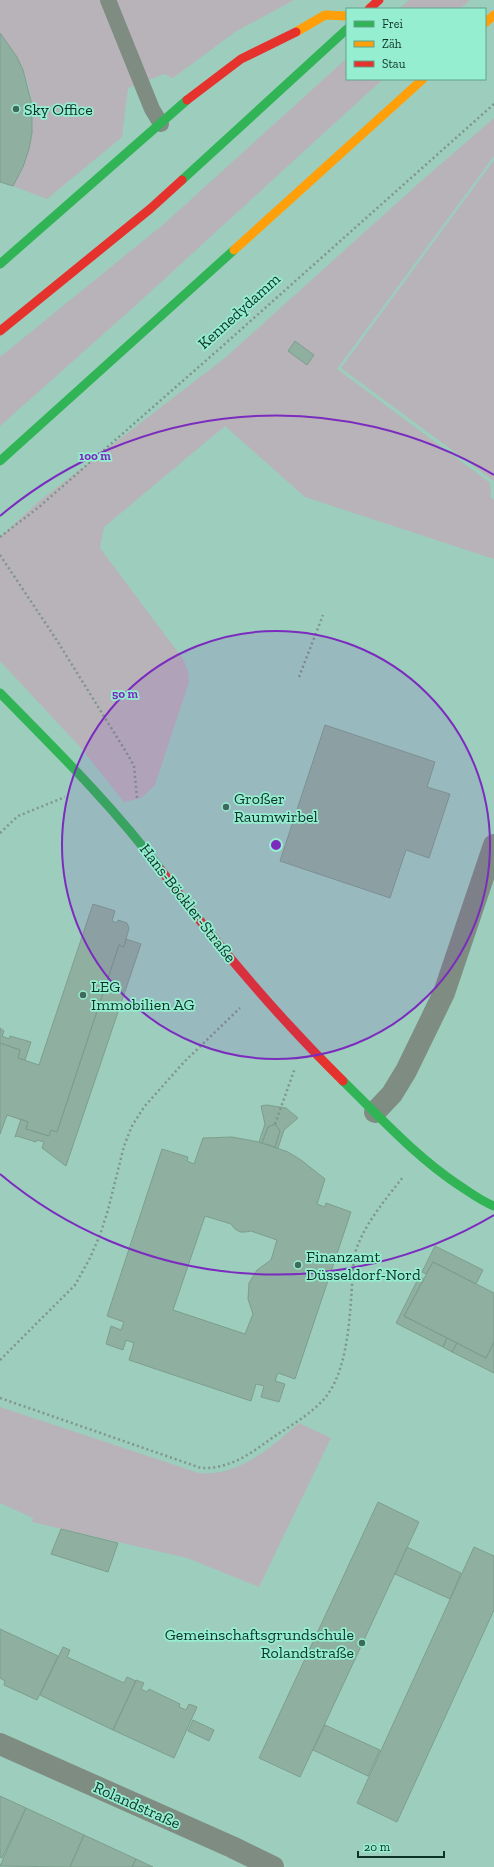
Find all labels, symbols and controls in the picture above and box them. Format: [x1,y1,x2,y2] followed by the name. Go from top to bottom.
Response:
[346,8,486,80] legend
[382,17,403,31] text: Frei
[382,37,402,51] text: Zäh
[382,57,406,71] text: Stau
[24,100,93,119] place label: Sky Office
[11,104,21,114] marker: Sky Office
[194,269,284,353] street label: Kennedydamm
[79,449,111,463] text: 100 m
[112,687,138,701] text: 50 m
[234,789,318,826] place label: Großer Raumwirbel
[221,802,231,812] marker: Großer Raumwirbel
[269,838,283,852] centre of rings
[136,840,240,966] street label: Hans-Böckler-Straße
[91,977,195,1014] place label: LEG Immobilien AG
[78,990,88,1000] marker: LEG Immobilien AG
[306,1247,421,1284] place label: Finanzamt Düsseldorf-Nord
[293,1260,303,1270] marker: Finanzamt Düsseldorf-Nord
[165,1625,354,1662] place label: Gemeinschaftsgrundschule Rolandstraße
[357,1638,367,1648] marker: Gemeinschaftsgrundschule Rolandstraße
[91,1777,183,1833] street label: Rolandstraße
[358,1833,444,1859] scale bar
[364,1840,391,1854] text: 20 m

